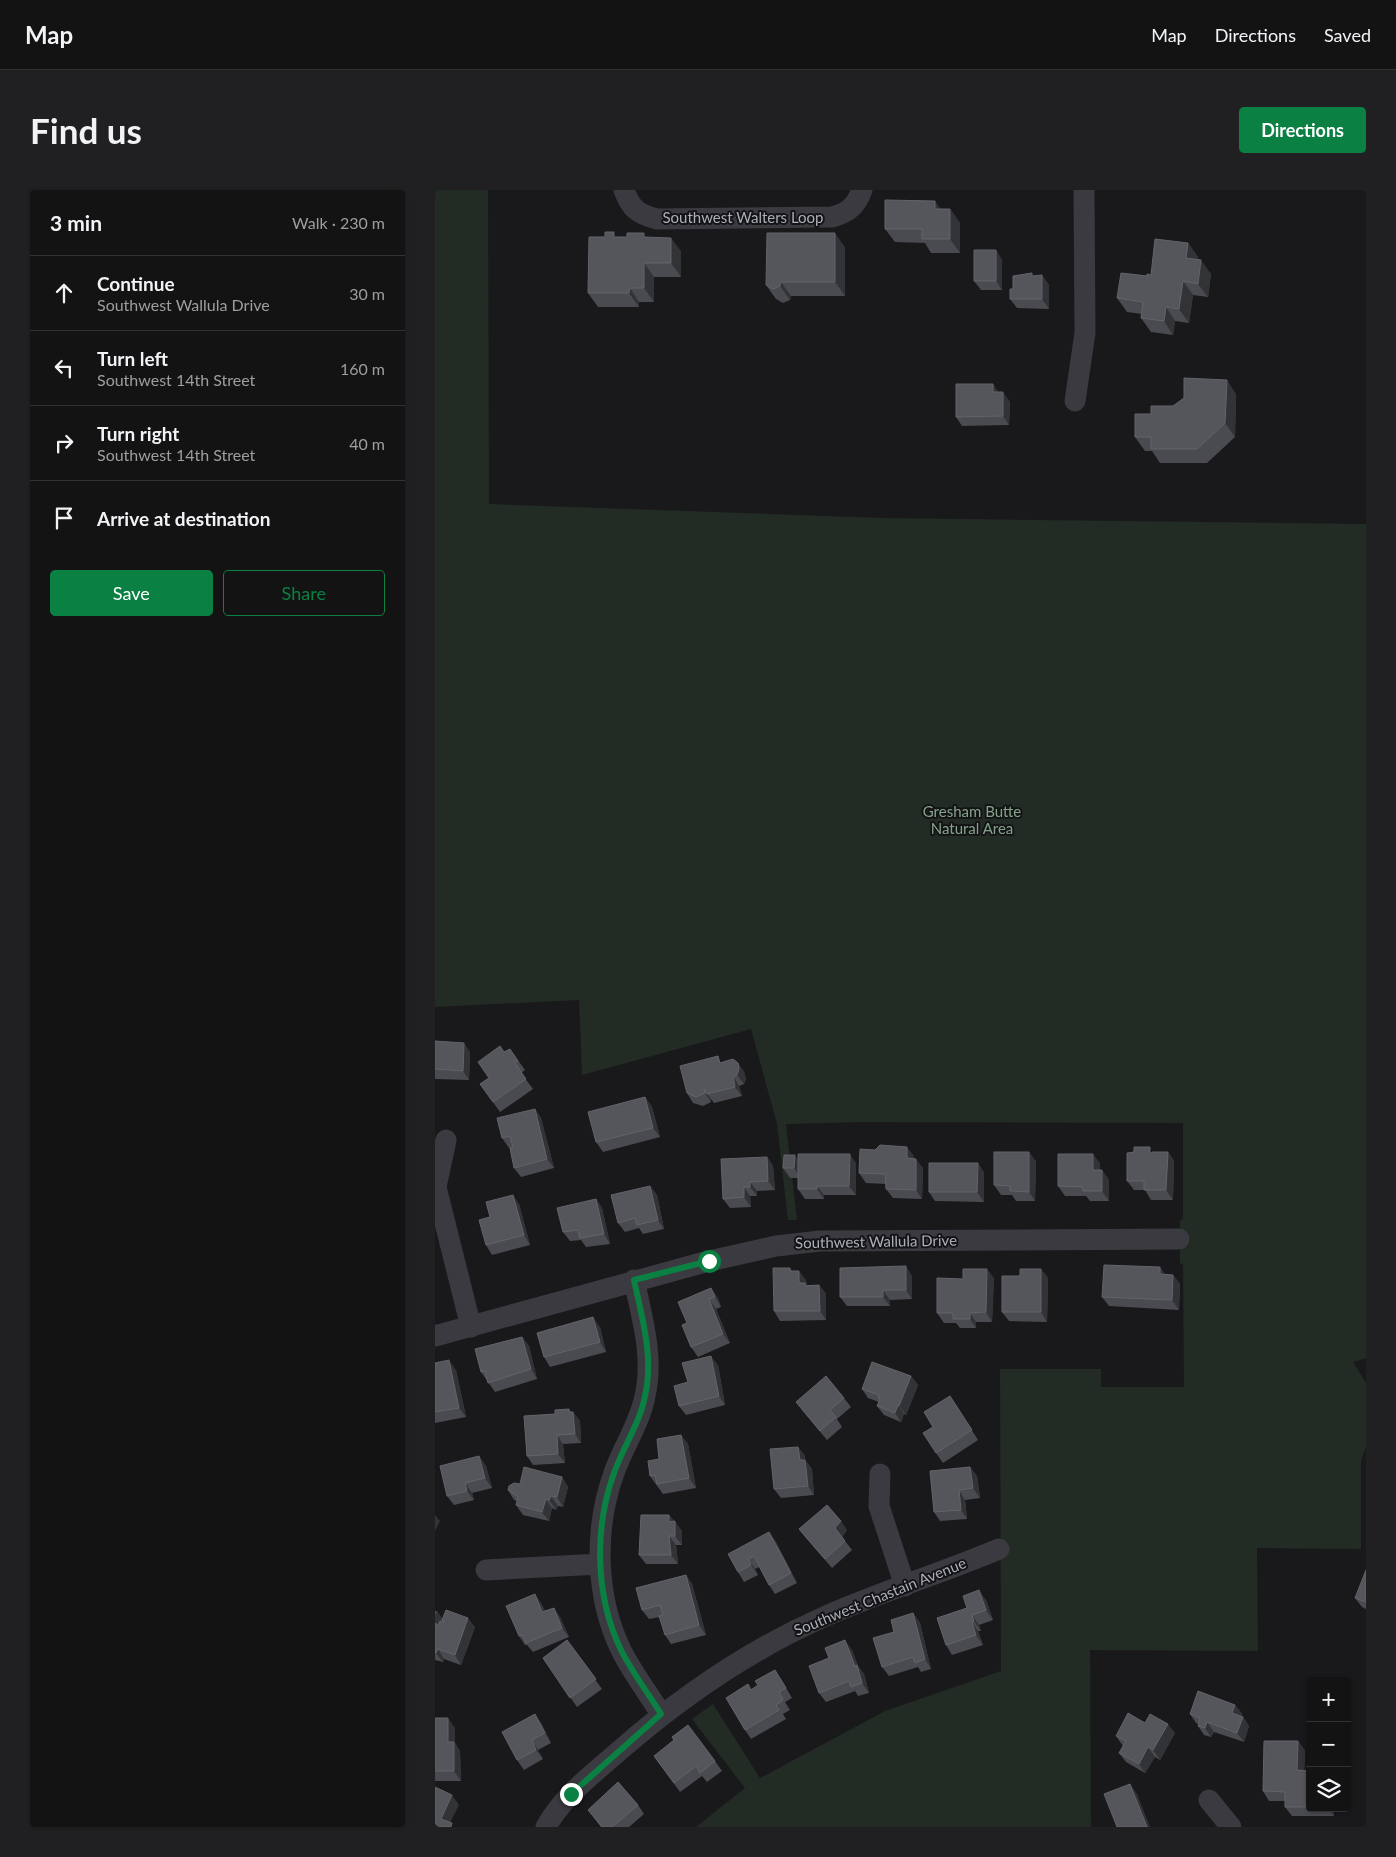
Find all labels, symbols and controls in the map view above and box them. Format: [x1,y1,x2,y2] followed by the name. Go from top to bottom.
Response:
[25,20,73,49] text: Map
[1151,24,1187,46] text: Map
[1215,24,1296,46] text: Directions
[1324,24,1371,46] text: Saved
[1239,107,1366,153] button: Directions
[30,109,142,151] text: Find us
[662,208,824,226] street label: Southwest Walters Loop
[50,210,102,235] text: 3 min
[292,213,385,232] text: Walk · 230 m
[97,272,175,295] text: Continue
[50,279,78,307] icon: ahead
[349,284,385,303] text: 30 m
[97,295,270,314] text: Southwest Wallula Drive
[97,347,168,370] text: Turn left
[50,354,78,382] icon: left
[340,359,385,378] text: 160 m
[97,370,255,389] text: Southwest 14th Street
[97,422,179,445] text: Turn right
[50,429,78,457] icon: right
[349,434,385,453] text: 40 m
[97,445,255,464] text: Southwest 14th Street
[50,504,78,532] icon: arrive
[97,507,270,530] text: Arrive at destination
[50,570,213,616] button: Save
[223,570,385,616] button: Share
[923,802,1021,837] park label: Gresham Butte Natural Area
[795,1231,957,1251] street label: Southwest Wallula Drive
[698,1250,721,1273] route start
[791,1553,968,1639] street label: Southwest Chastain Avenue
[1306,1677,1351,1812] map controls
[1306,1677,1351,1722] button: +
[1306,1722,1351,1767] button: −
[1306,1767,1351,1812] button: layers
[560,1783,583,1806] route end

